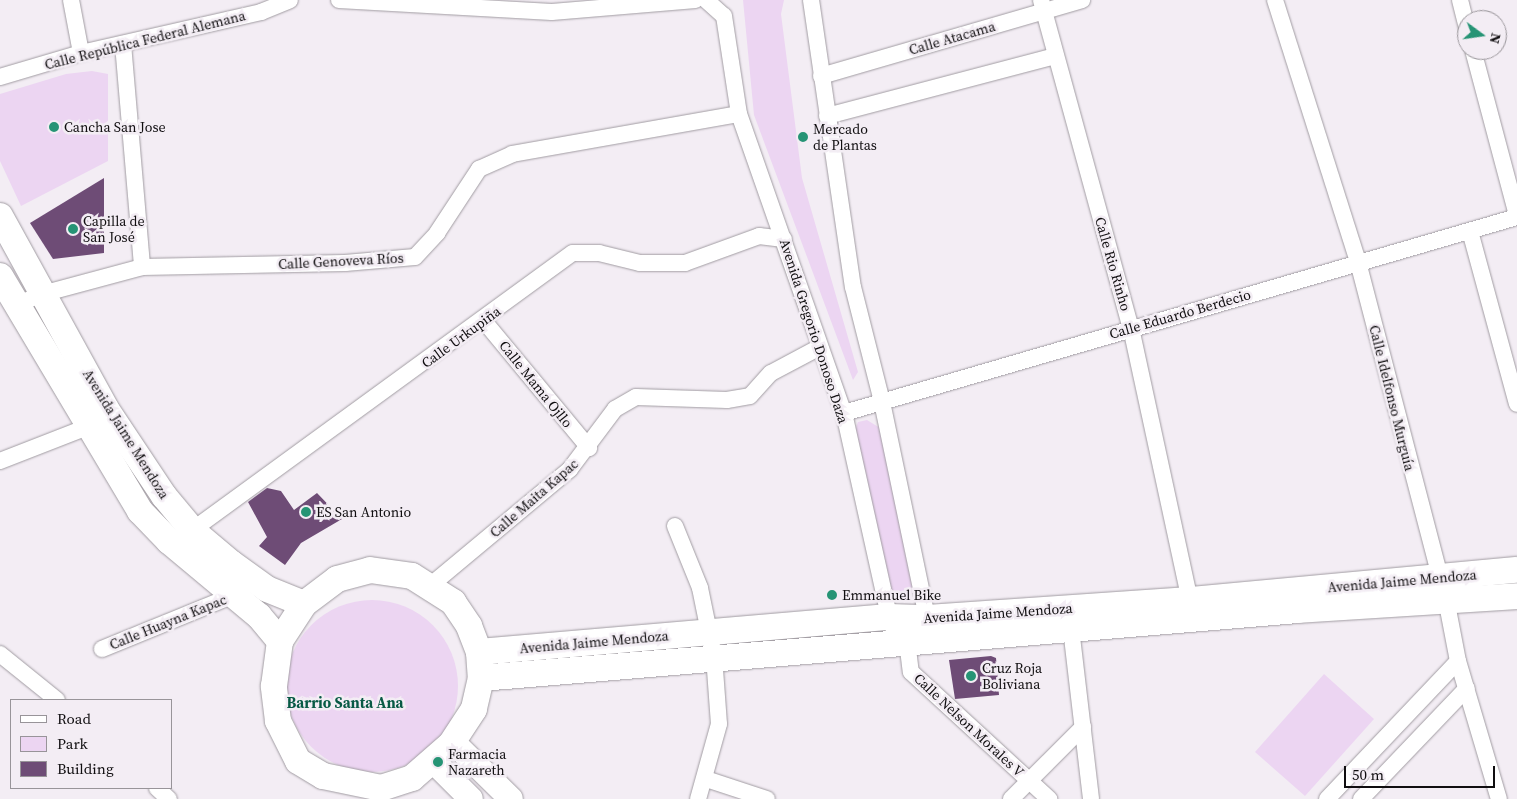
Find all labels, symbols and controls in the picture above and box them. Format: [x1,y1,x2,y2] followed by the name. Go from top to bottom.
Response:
[43,7,247,73] street label: Calle República Federal Alemana
[1457,10,1507,60] north arrow
[907,18,997,58] street label: Calle Atacama
[1485,31,1507,46] text: N
[64,119,166,135] place label: Cancha San Jose
[48,121,60,133] marker: Cancha San Jose
[813,121,877,154] place label: Mercado de Plantas
[797,131,809,143] marker: Mercado de Plantas
[83,213,145,246] place label: Capilla de San José
[1092,215,1134,313] street label: Calle Rio Rinho
[67,223,79,235] marker: Capilla de San José
[776,237,852,425] street label: Avenida Gregorio Donoso Daza
[278,249,404,273] street label: Calle Genoveva Ríos
[1107,286,1253,342] street label: Calle Eduardo Berdecio
[418,303,504,371] street label: Calle Urkupiña
[1366,323,1418,473] street label: Calle Idelfonso Murguía
[496,337,576,431] street label: Calle Mama Ojllo
[79,366,173,502] street label: Avenida Jaime Mendoza
[486,455,582,541] street label: Calle Maita Kapac
[316,504,411,520] place label: ES San Antonio
[300,506,312,518] marker: ES San Antonio
[1327,566,1477,596] street label: Avenida Jaime Mendoza
[842,587,941,603] place label: Emmanuel Bike
[826,589,838,601] marker: Emmanuel Bike
[107,591,229,653] street label: Calle Huayna Kapac
[923,599,1073,627] street label: Avenida Jaime Mendoza
[519,627,669,657] street label: Avenida Jaime Mendoza
[982,660,1042,692] place label: Cruz Roja Boliviana
[964,669,978,683] marker: Cruz Roja Boliviana
[910,670,1028,780] street label: Calle Nelson Morales V
[286,694,404,712] district label: Barrio Santa Ana
[10,699,172,789] legend
[57,708,91,729] text: Road
[57,733,88,754] text: Park
[448,746,506,779] place label: Farmacia Nazareth
[432,756,444,768] marker: Farmacia Nazareth
[1347,756,1498,788] scale bar
[57,758,114,779] text: Building
[1352,764,1384,785] text: 50 m

